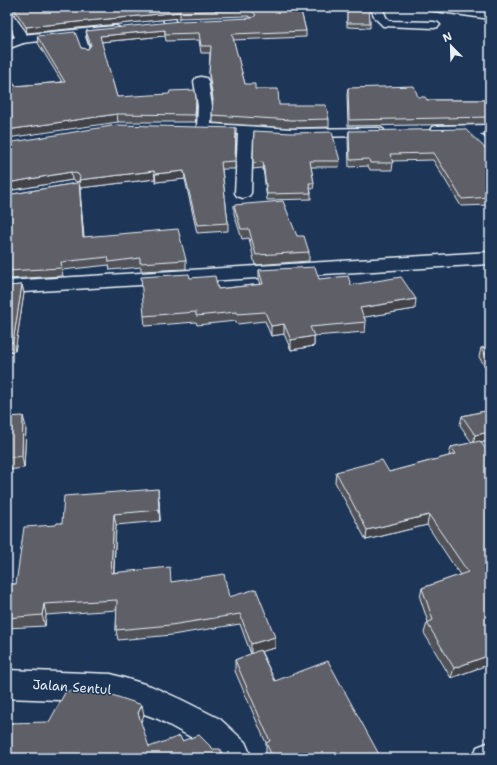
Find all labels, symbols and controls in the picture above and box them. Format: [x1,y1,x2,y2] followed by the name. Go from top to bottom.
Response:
[431,26,471,66] north arrow
[440,29,454,46] text: N
[32,676,112,698] street label: Jalan Sentul

